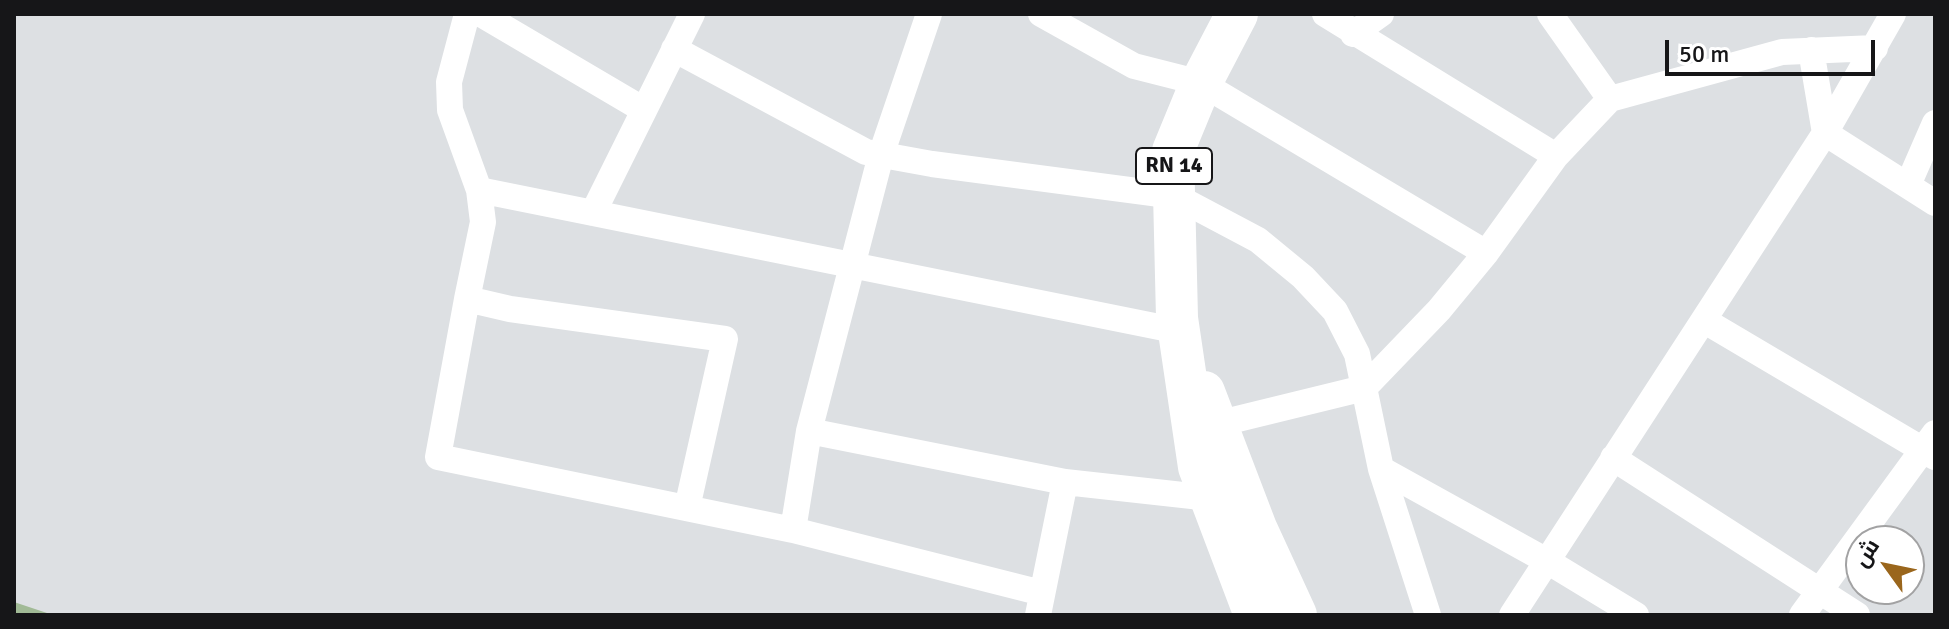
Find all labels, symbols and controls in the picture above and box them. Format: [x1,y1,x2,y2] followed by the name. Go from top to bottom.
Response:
[1669,24,1879,74] scale bar
[1679,39,1729,69] text: 50 m
[1136,148,1212,184] road number: RN 14
[1845,525,1925,605] north arrow
[1847,534,1885,572] text: ش

